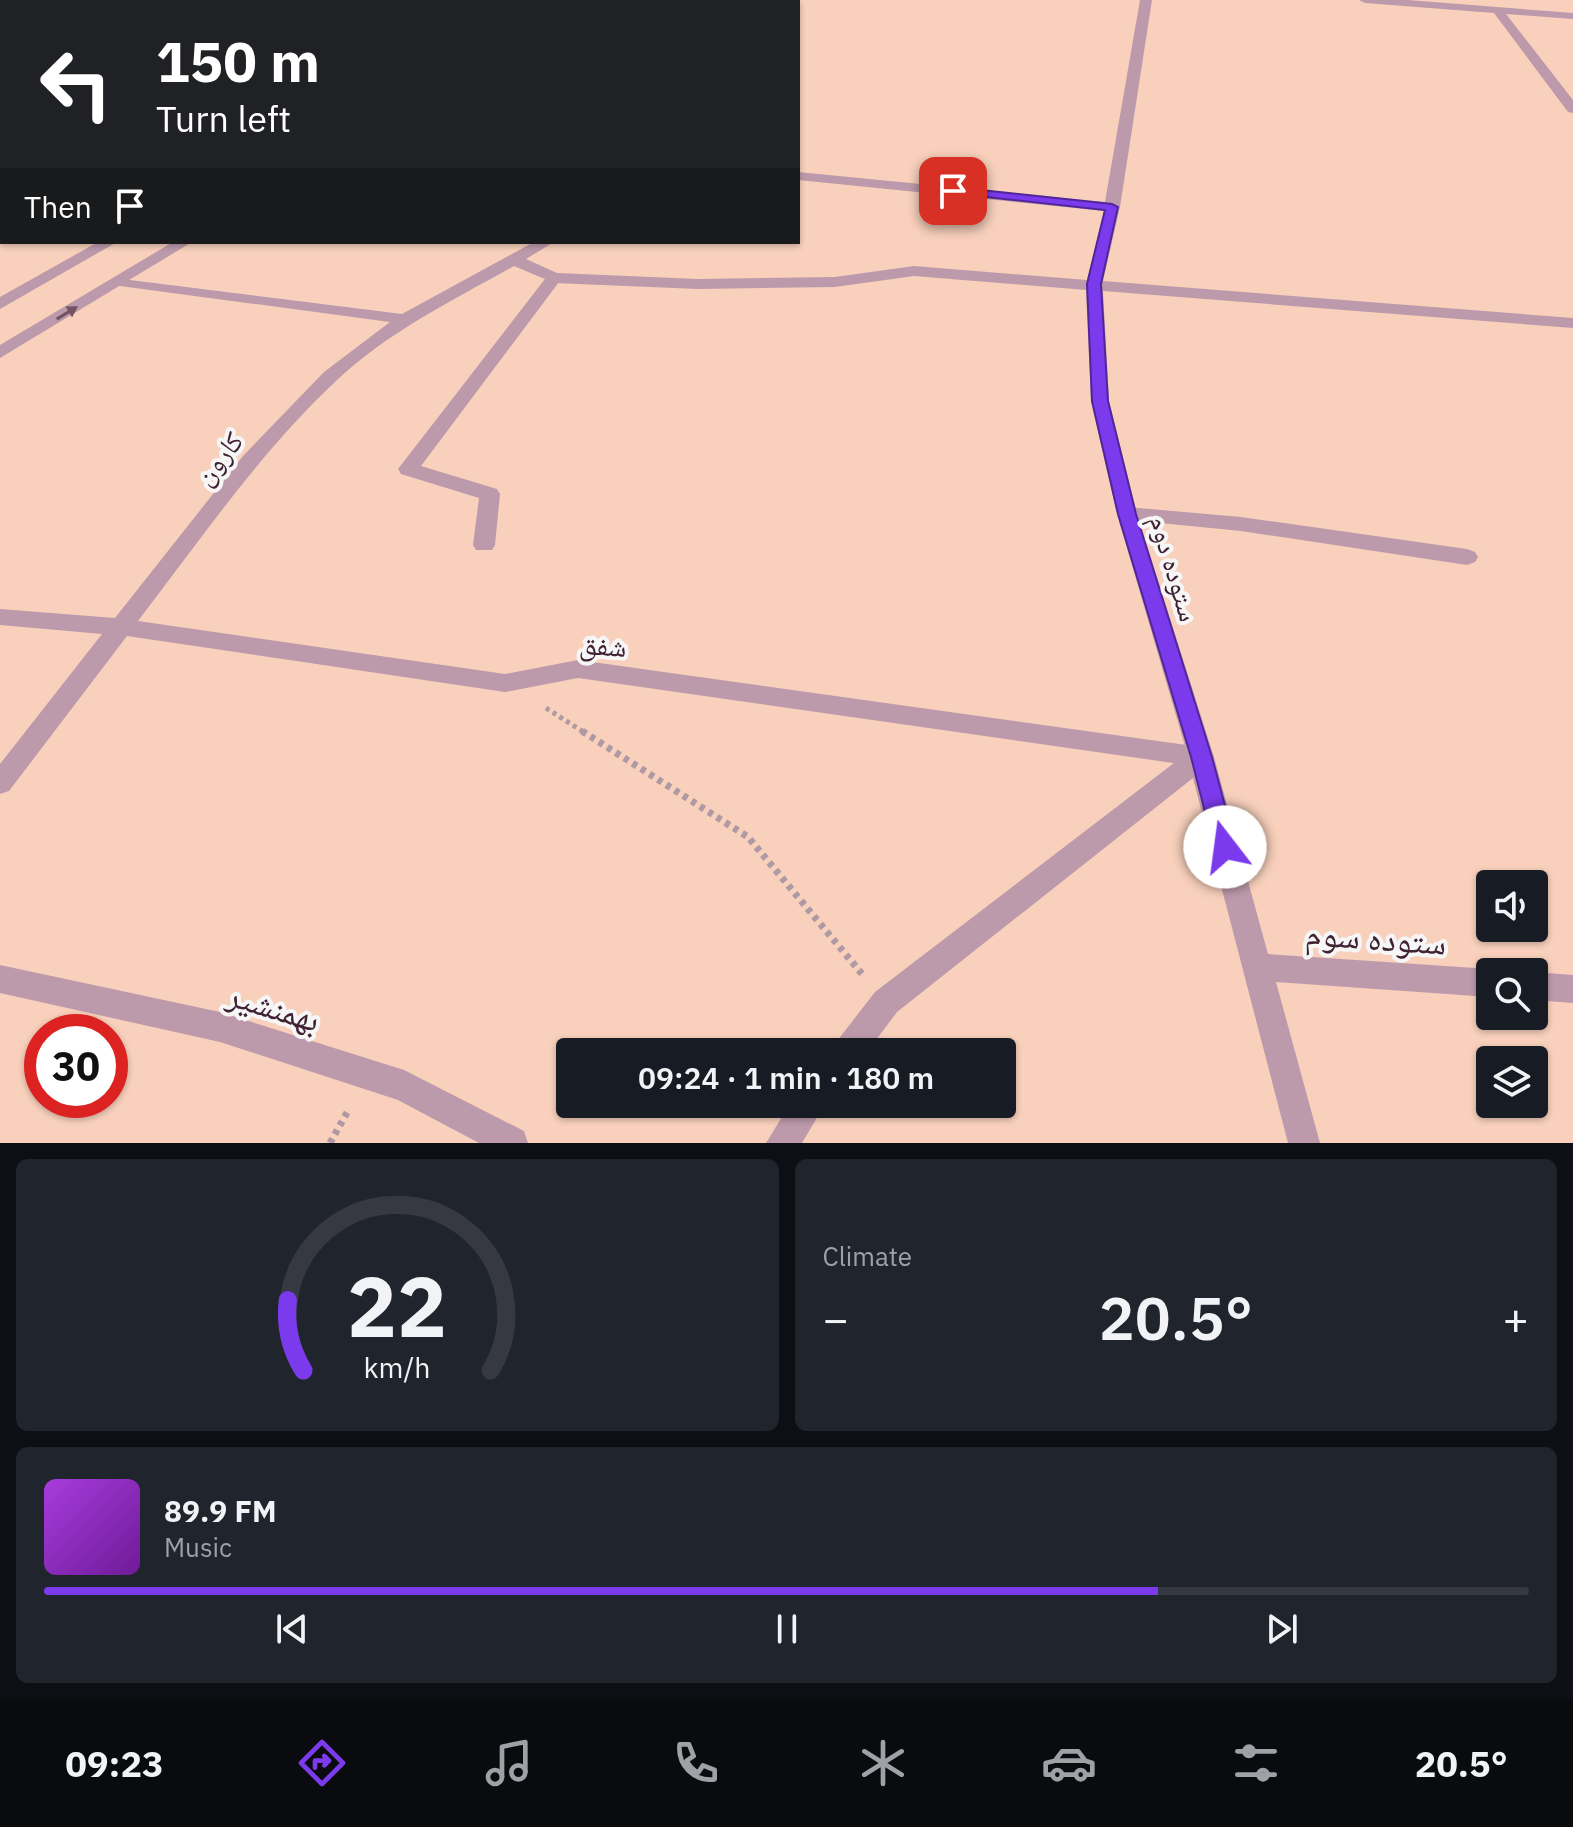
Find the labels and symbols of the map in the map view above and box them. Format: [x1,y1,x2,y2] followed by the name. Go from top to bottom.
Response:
[919,157,987,225] pin
[56,306,78,320] one-way arrow
[185,423,251,493] street label: کارون
[1140,510,1209,626] street label: ستوده دوم
[578,625,628,665] street label: شفق
[1183,805,1267,889] position arrow
[1304,910,1448,966] street label: ستوده سوم
[221,971,326,1041] street label: بهمنشیر
[24,1014,128,1118] speed limit sign: 30

